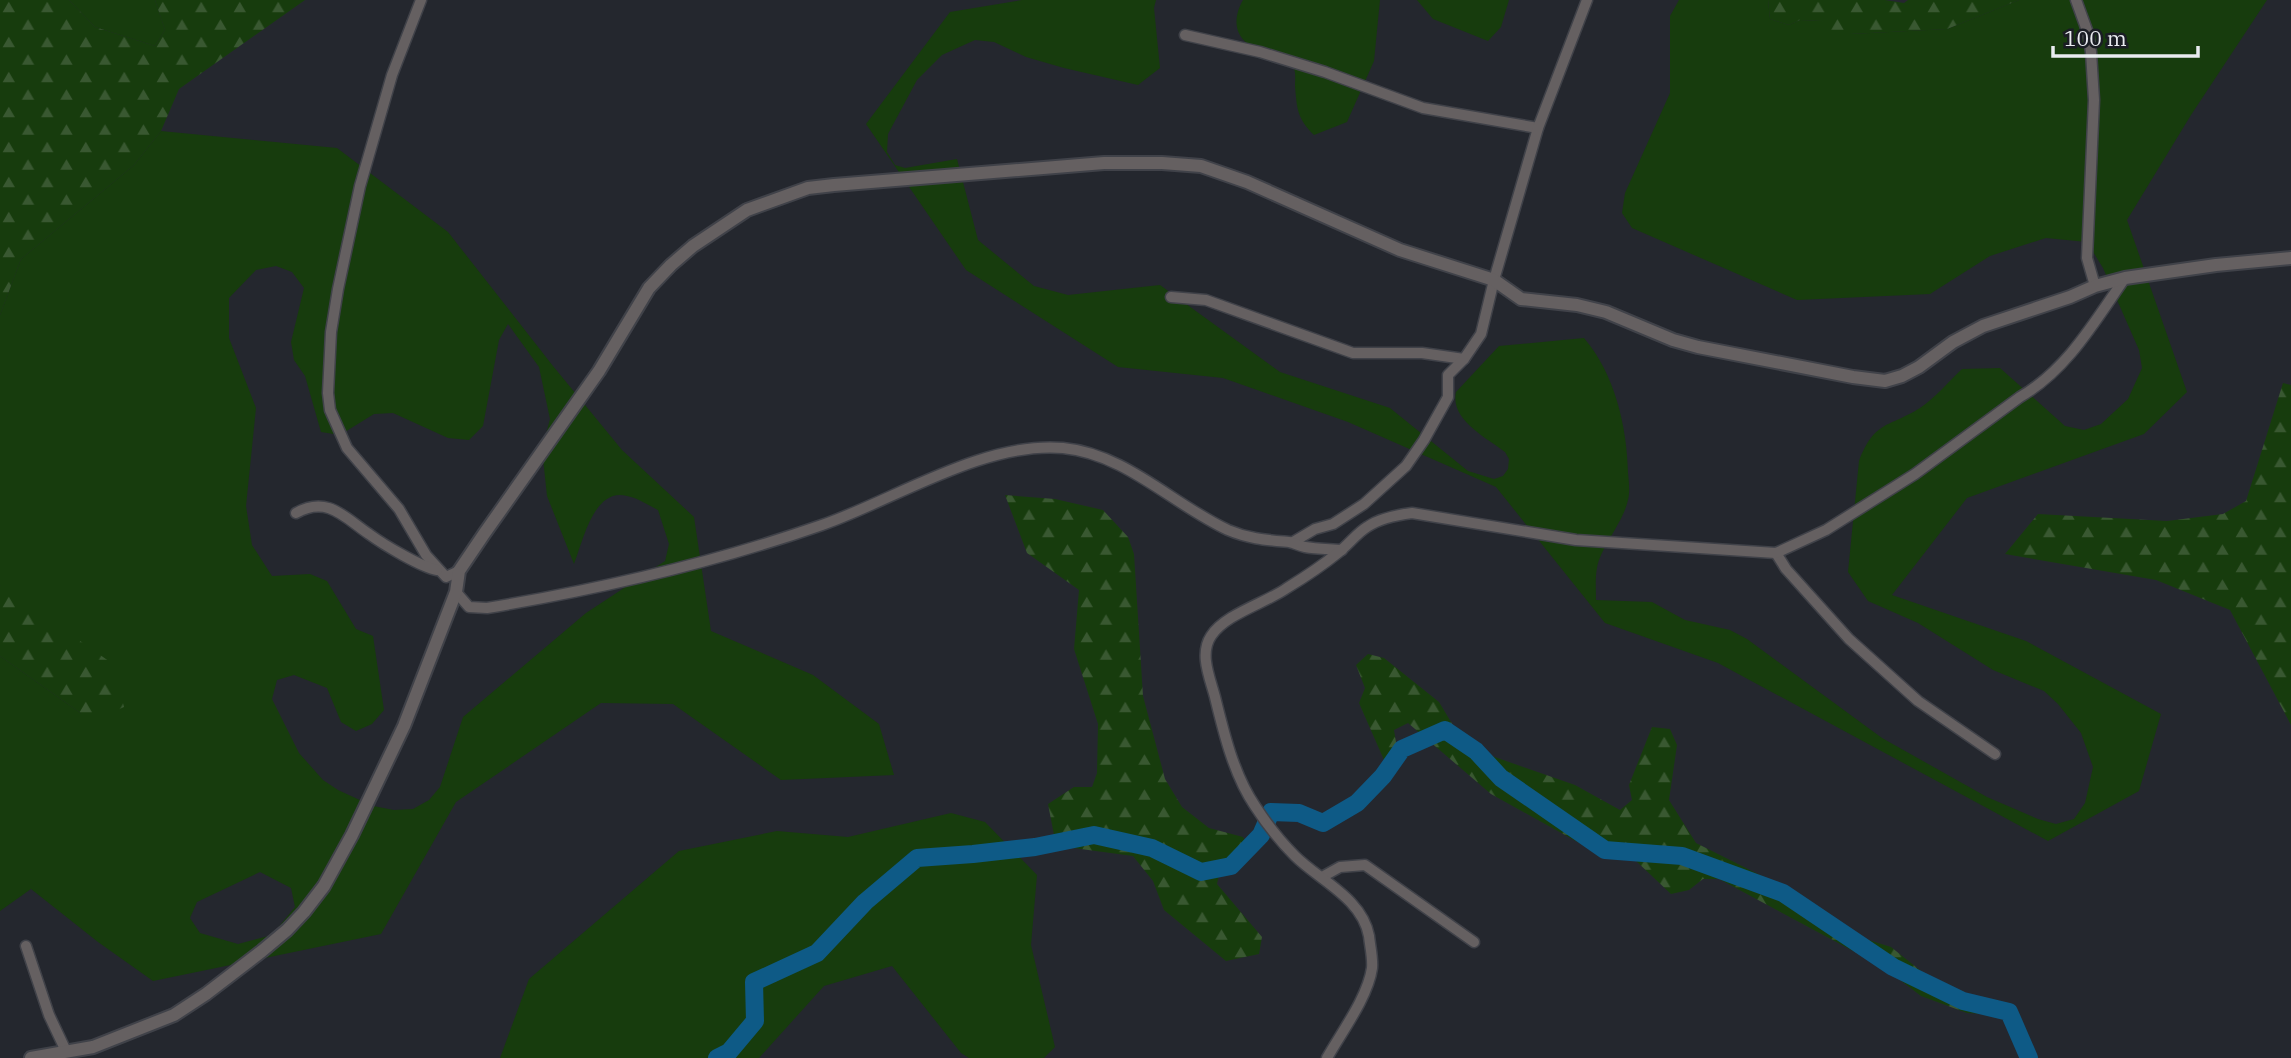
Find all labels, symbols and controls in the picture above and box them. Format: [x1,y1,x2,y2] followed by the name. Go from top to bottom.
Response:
[2053,14,2198,58] scale bar
[2064,24,2127,52] text: 100 m

